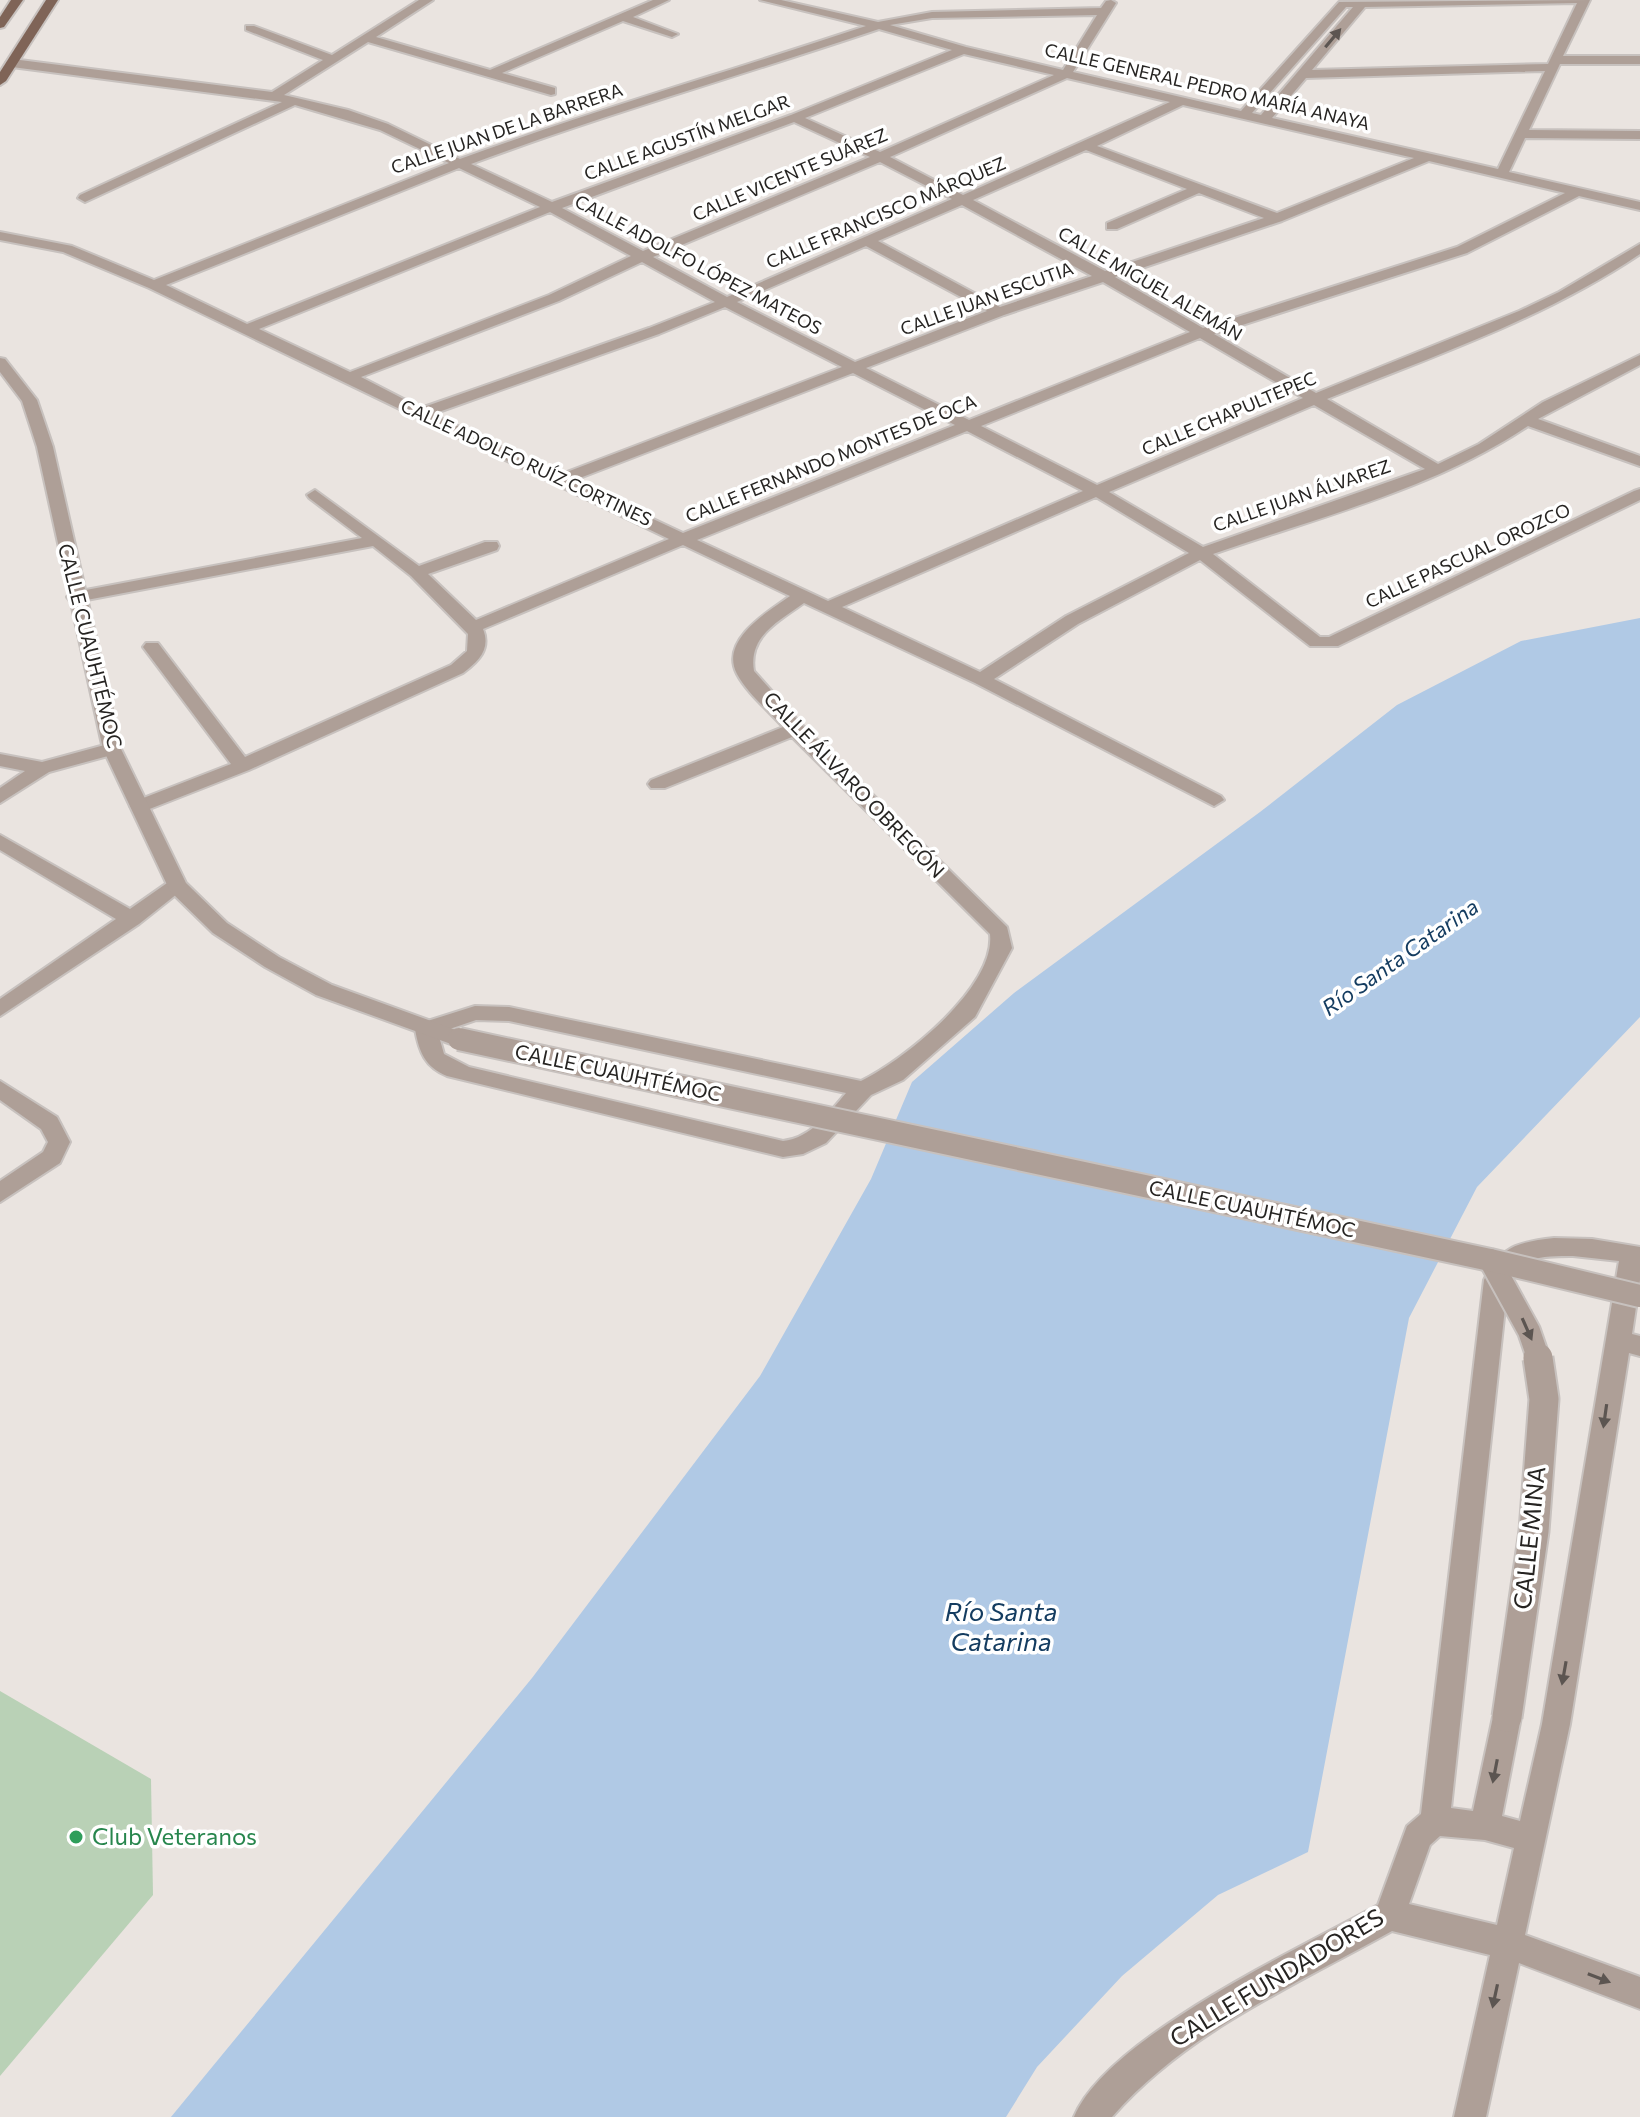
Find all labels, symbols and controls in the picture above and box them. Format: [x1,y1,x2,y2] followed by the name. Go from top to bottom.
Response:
[1325,28,1341,48] one-way arrow
[1042,38,1372,134] street label: CALLE GENERAL PEDRO MARÍA ANAYA
[388,78,625,178] street label: CALLE JUAN DE LA BARRERA
[581,90,792,185] street label: CALLE AGUSTÍN MELGAR
[689,123,890,225] street label: CALLE VICENTE SUÁREZ
[762,151,1009,273] street label: CALLE FRANCISCO MÁRQUEZ
[571,190,826,339] street label: CALLE ADOLFO LÓPEZ MATEOS
[1054,221,1247,345] street label: CALLE MIGUEL ALEMÁN
[897,257,1076,340] street label: CALLE JUAN ESCUTIA
[1138,366,1319,460] street label: CALLE CHAPULTEPEC
[682,389,979,527] street label: CALLE FERNANDO MONTES DE OCA
[398,394,655,530] street label: CALLE ADOLFO RUÍZ CORTINES
[1210,454,1393,536] street label: CALLE JUAN ÁLVAREZ
[1362,498,1574,612] street label: CALLE PASCUAL OROZCO
[54,541,128,751] street label: CALLE CUAUHTÉMOC
[759,686,950,882] street label: CALLE ÁLVARO OBREGÓN
[1316,892,1483,1021] water label: Río Santa Catarina
[513,1038,723,1106] street label: CALLE CUAUHTÉMOC
[1147,1174,1357,1242] street label: CALLE CUAUHTÉMOC
[1520,1317,1534,1340] one-way arrow
[1598,1404,1611,1429] one-way arrow
[1507,1465,1550,1611] street label: CALLE MINA
[945,1595,1057,1656] water label: Río Santa Catarina
[1558,1660,1570,1685] one-way arrow
[1488,1759,1501,1784] one-way arrow
[92,1821,257,1850] place label: Club Veteranos
[67,1828,85,1846] marker: Club Veteranos
[1164,1901,1388,2052] street label: CALLE FUNDADORES
[1587,1972,1611,1985] one-way arrow
[1488,1983,1501,2008] one-way arrow

